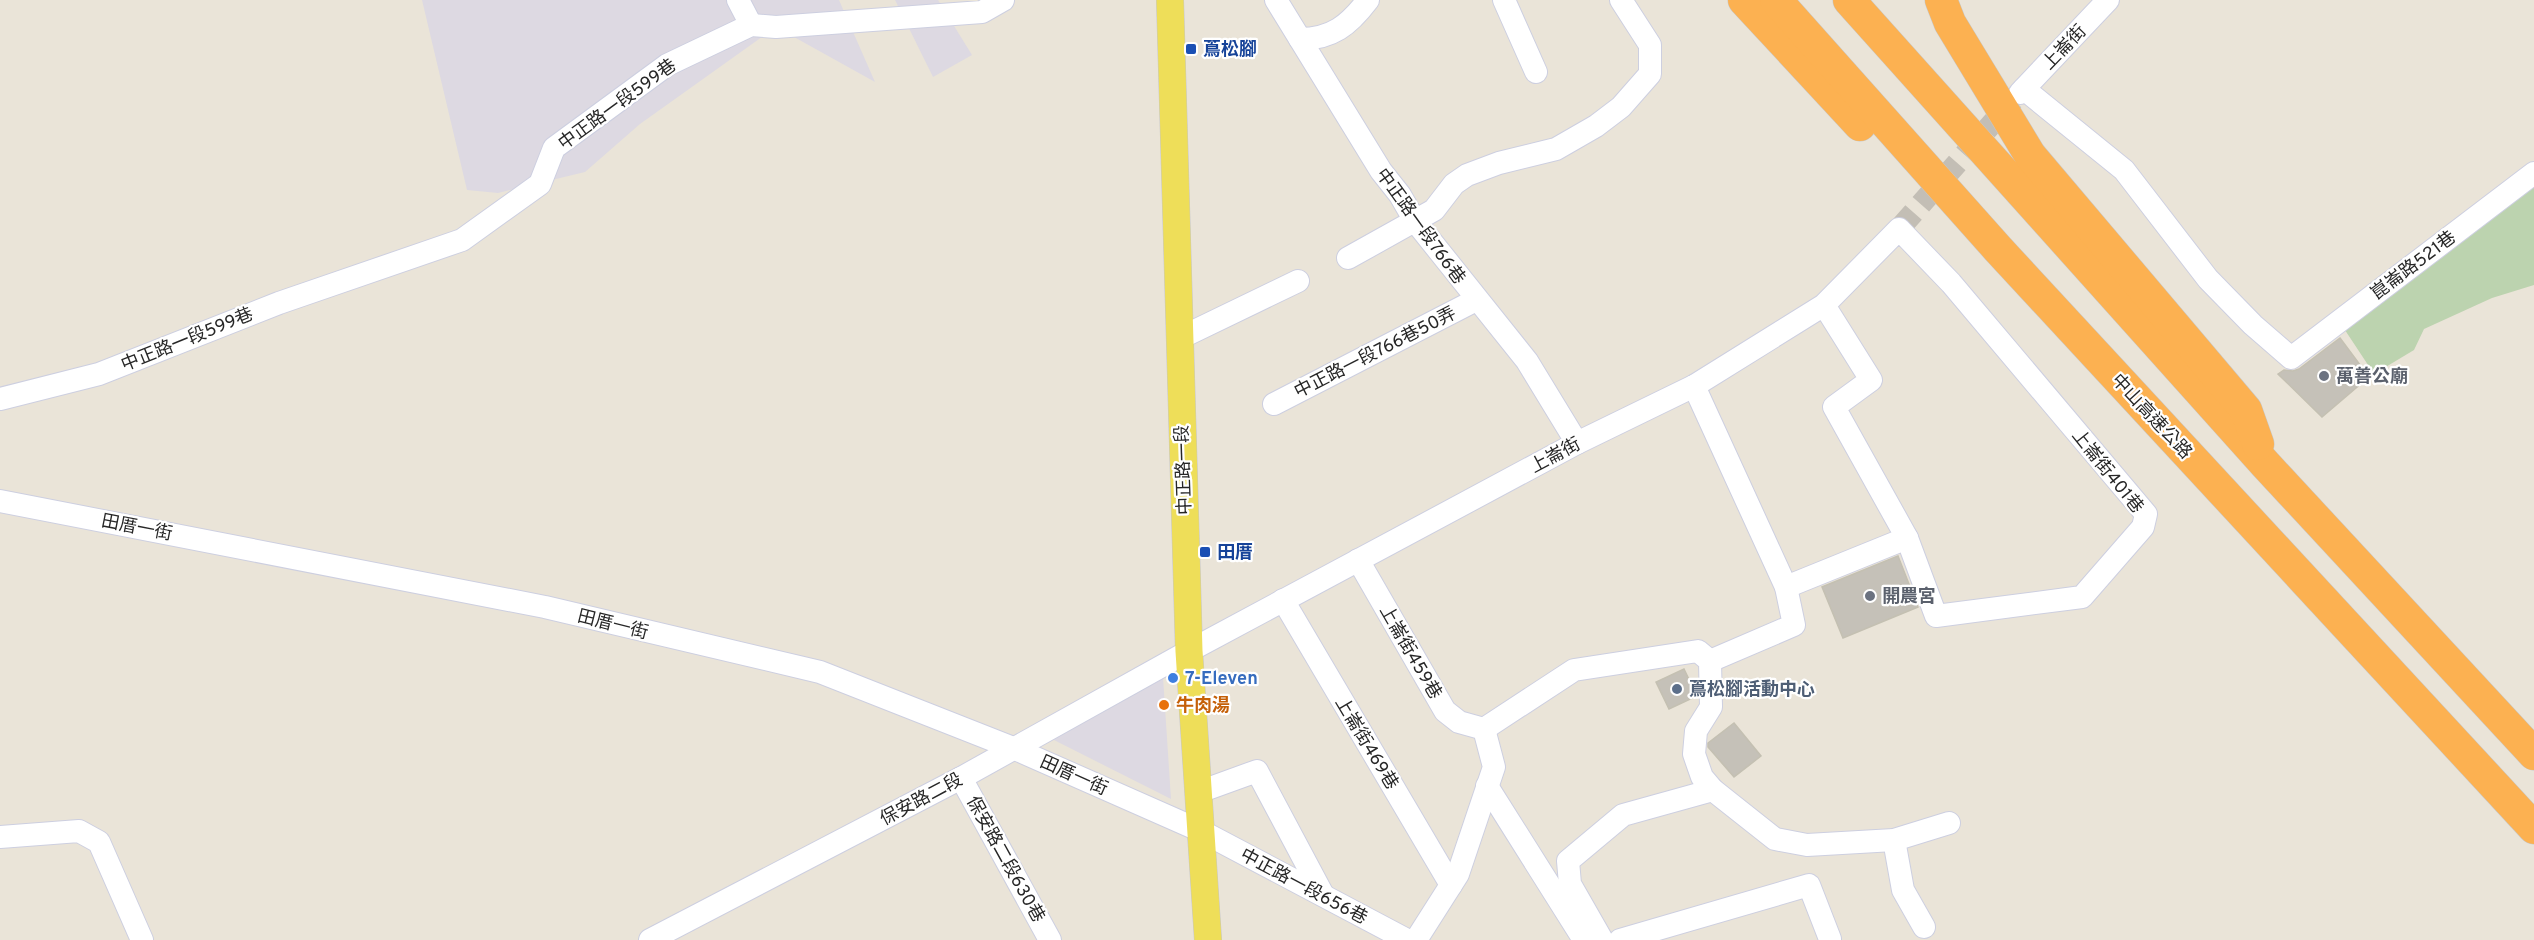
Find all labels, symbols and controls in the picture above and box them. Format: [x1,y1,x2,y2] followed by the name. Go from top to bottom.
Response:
[2038,21,2092,75] street label: 上崙街
[1203,39,1257,62] place label: 蔦松腳
[1184,42,1198,56] marker: 蔦松腳
[554,55,681,156] street label: 中正路一段599巷
[1370,164,1470,289] street label: 中正路一段766巷
[2367,227,2461,306] street label: 崑崙路521巷
[118,303,257,377] street label: 中正路一段599巷
[1291,303,1461,404] street label: 中正路一段766巷50弄
[2336,366,2408,389] place label: 萬善公廟
[2317,369,2331,383] marker: 萬善公廟
[2106,370,2196,464] street label: 中山高速公路
[1171,425,1198,515] street label: 中正路一段
[2066,425,2148,519] street label: 上崙街401巷
[1526,433,1585,479] street label: 上崙街
[99,510,174,547] street label: 田厝一街
[1217,542,1253,565] place label: 田厝
[1198,545,1212,559] marker: 田厝
[1882,586,1936,609] place label: 開農宮
[1863,589,1877,603] marker: 開農宮
[1374,602,1446,704] street label: 上崙街459巷
[575,606,650,645] street label: 田厝一街
[1185,668,1258,691] place label: 7-Eleven
[1166,671,1180,685] marker: 7-Eleven
[1689,679,1815,702] place label: 蔦松腳活動中心
[1670,682,1684,696] marker: 蔦松腳活動中心
[1329,693,1402,794] street label: 上崙街469巷
[1176,695,1230,718] place label: 牛肉湯
[1157,698,1171,712] marker: 牛肉湯
[1036,751,1111,802] street label: 田厝一街
[877,769,967,832] street label: 保安路二段
[960,793,1049,927] street label: 保安路二段630巷
[1236,844,1371,930] street label: 中正路一段656巷

